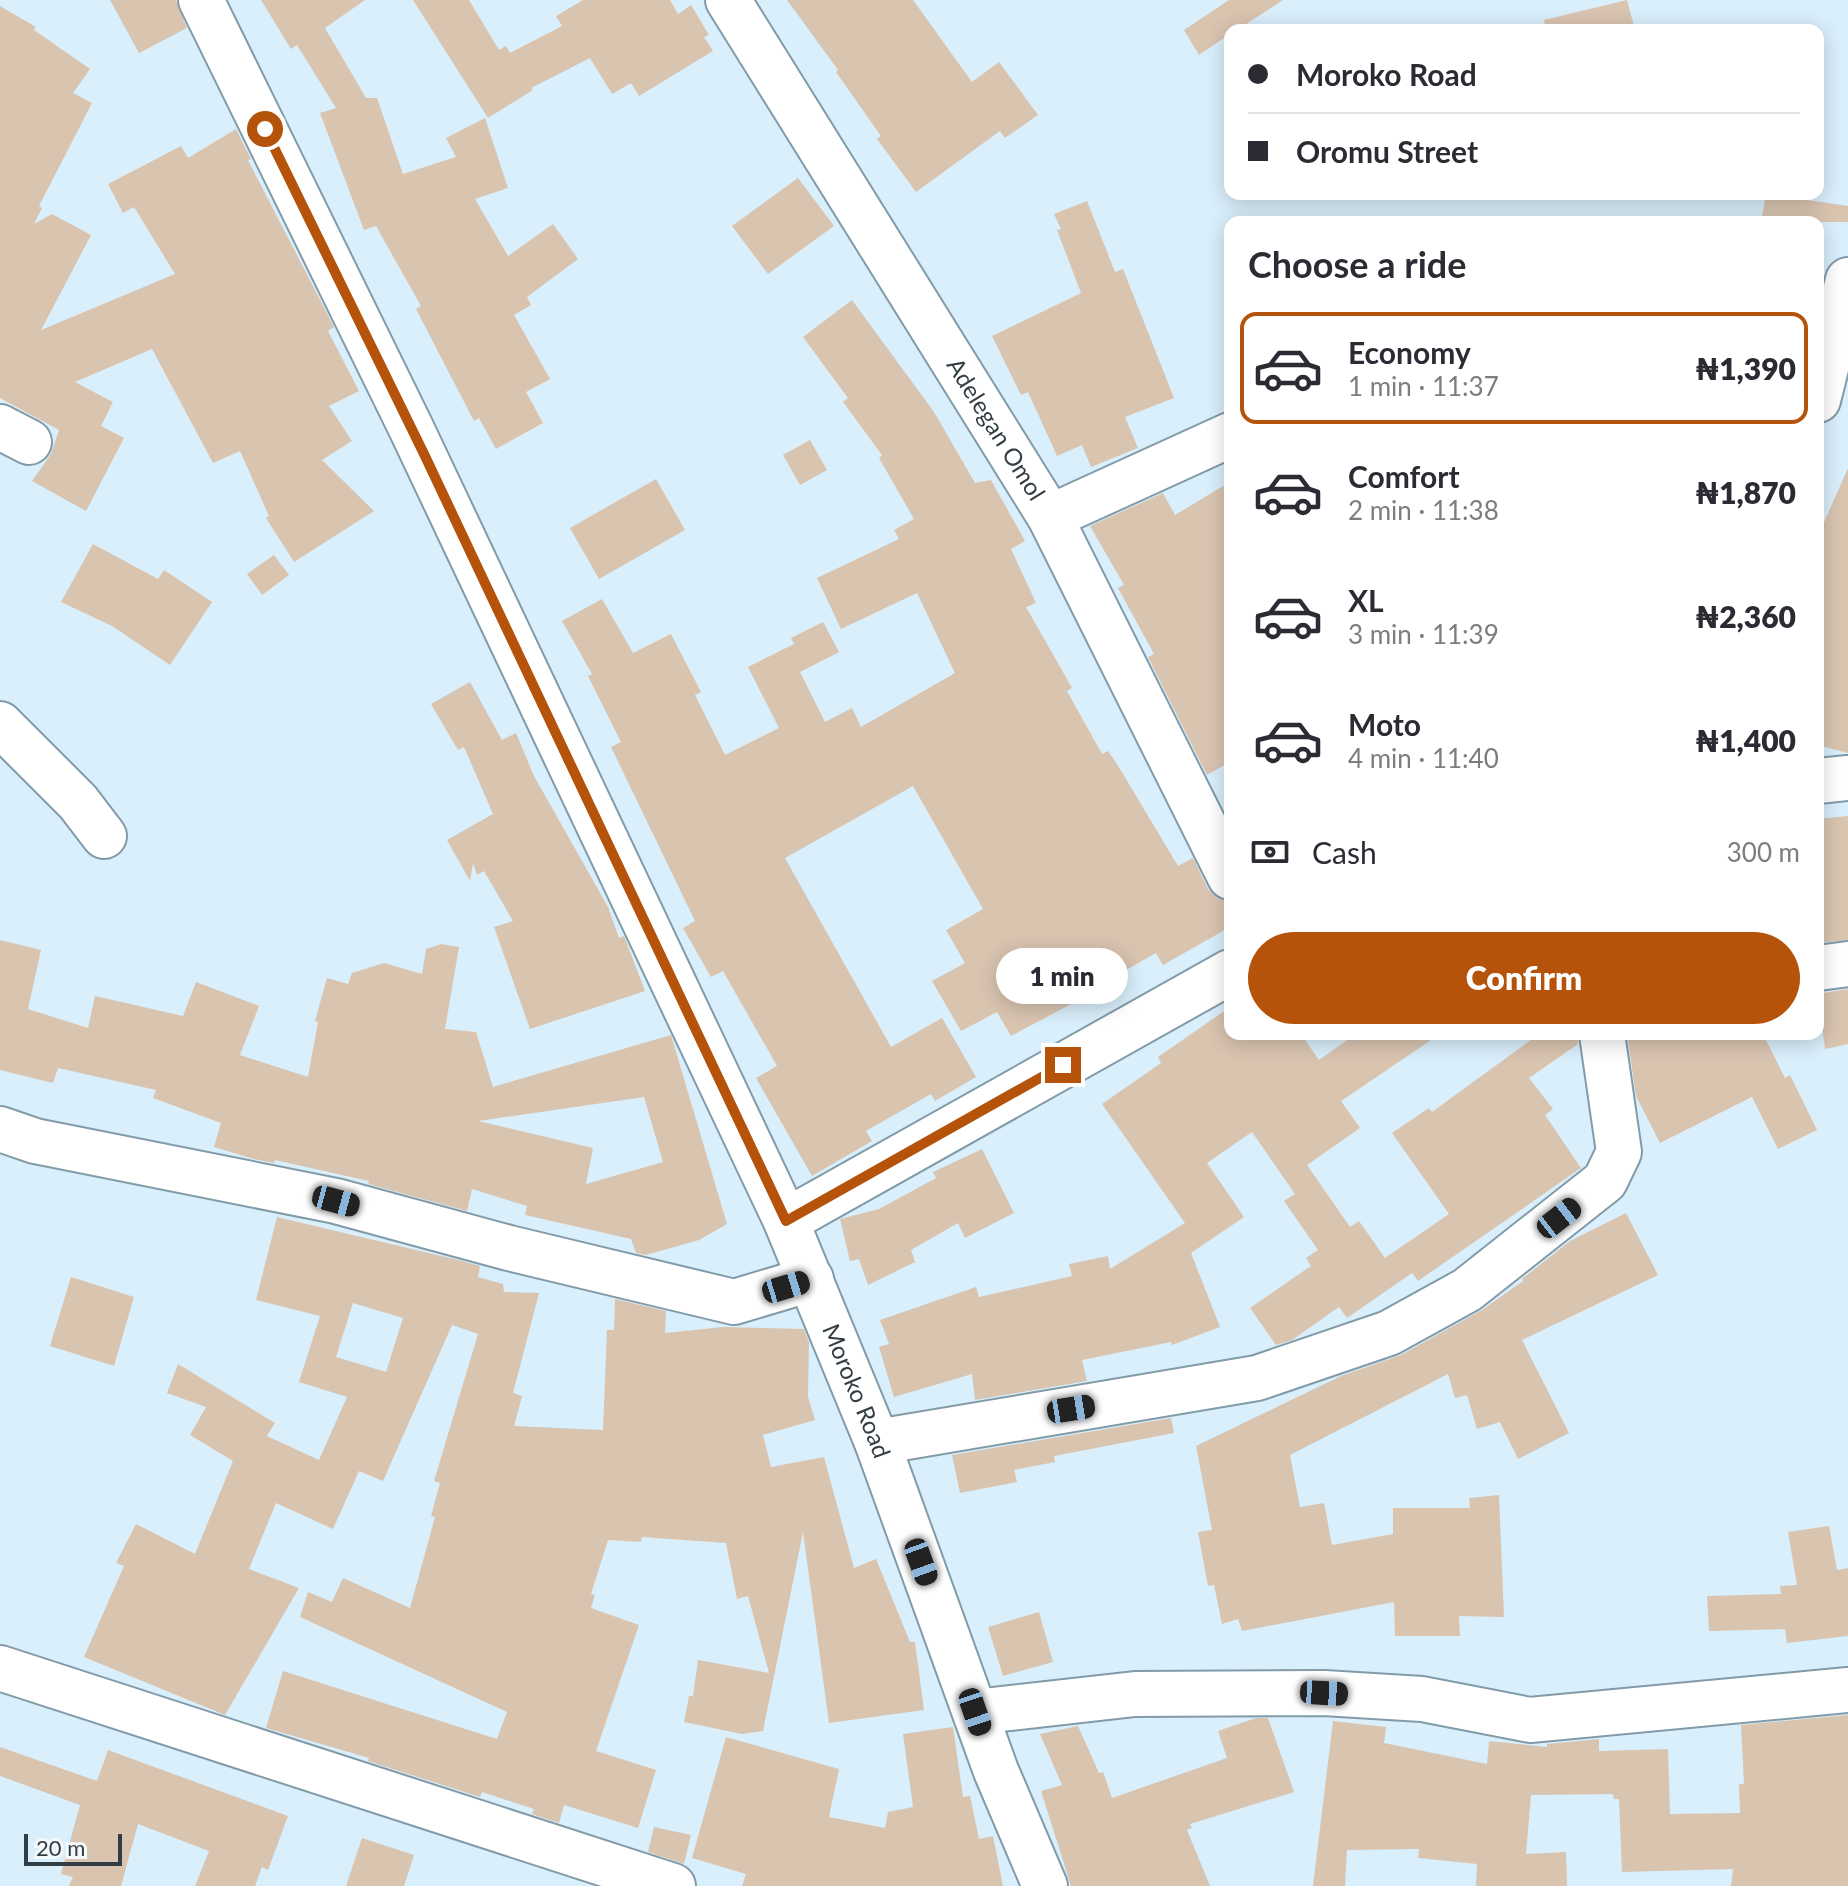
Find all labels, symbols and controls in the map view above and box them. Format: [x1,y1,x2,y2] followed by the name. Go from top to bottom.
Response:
[1296,56,1477,92] text: Moroko Road
[247,111,283,147] route start
[1296,133,1478,169] text: Oromu Street
[1248,242,1467,286] text: Choose a ride
[1252,332,1324,404] icon: car
[1348,334,1471,370] text: Economy
[1695,350,1796,386] text: ₦1,390
[942,352,1052,505] street label: Adelegan Omol
[1348,370,1499,402] text: 1 min · 11:37
[1252,456,1324,528] icon: car
[1348,458,1460,494] text: Comfort
[1695,474,1796,510] text: ₦1,870
[1348,494,1499,526] text: 2 min · 11:38
[1252,580,1324,652] icon: car
[1348,582,1384,618] text: XL
[1695,598,1796,634] text: ₦2,360
[1348,618,1499,650] text: 3 min · 11:39
[1252,704,1324,776] icon: car
[1348,706,1421,742] text: Moto
[1695,722,1796,758] text: ₦1,400
[1348,742,1499,774] text: 4 min · 11:40
[1248,830,1292,874] icon: cash
[1312,834,1377,870] text: Cash
[1727,836,1800,868] text: 300 m
[1248,932,1800,1024] button: Confirm
[997,949,1129,1005] callout: 1 min
[1030,960,1094,992] text: 1 min
[1045,1047,1081,1083] route end
[310,1183,362,1219] car
[1533,1194,1585,1242] car
[760,1269,812,1305] car
[817,1319,897,1461] street label: Moroko Road
[1045,1393,1097,1425] car
[902,1535,940,1589] car
[1299,1680,1349,1706] car
[956,1685,994,1739] car
[24,1830,122,1866] scale bar
[36,1834,85,1861] text: 20 m

